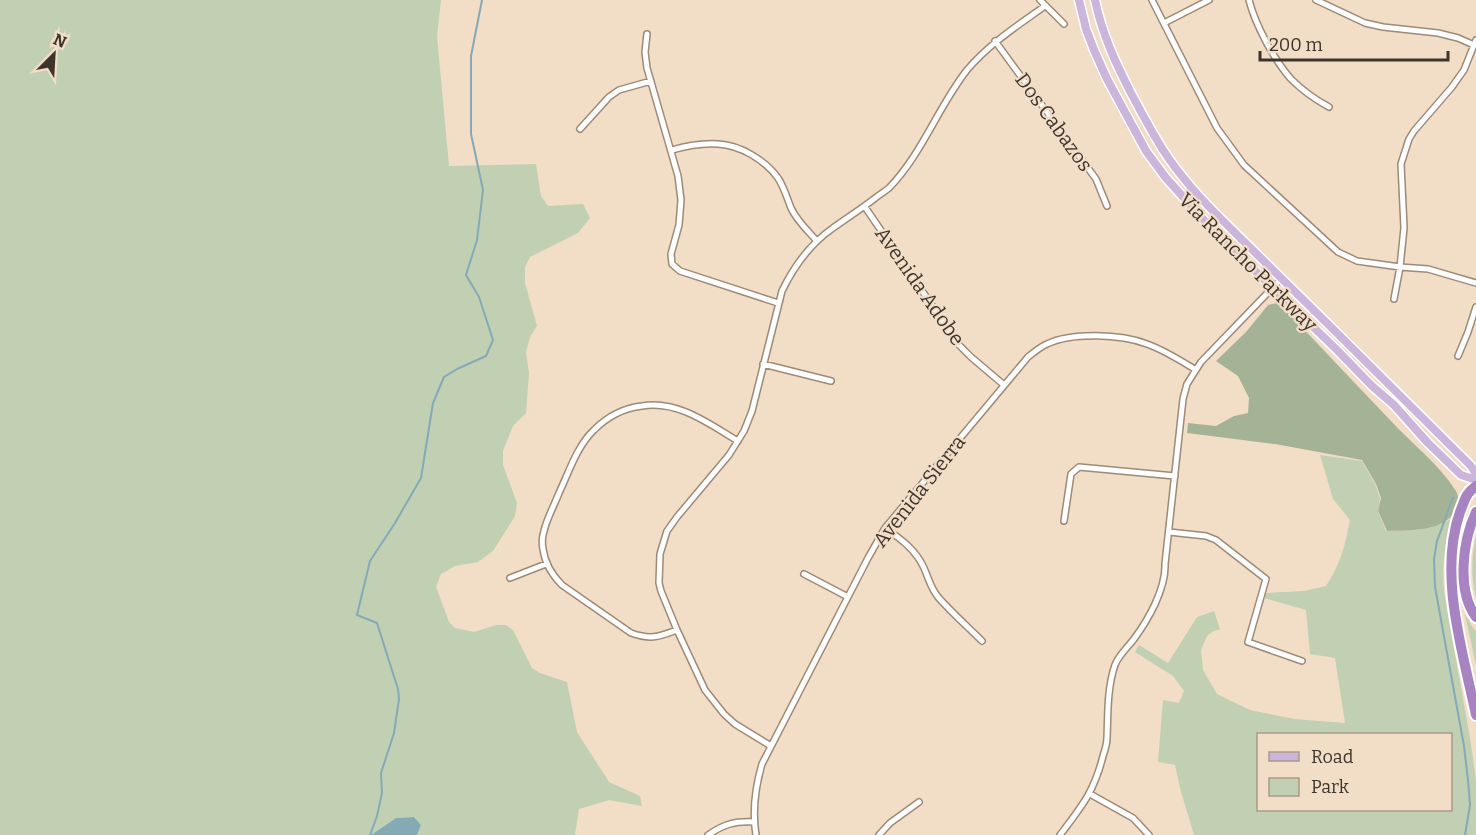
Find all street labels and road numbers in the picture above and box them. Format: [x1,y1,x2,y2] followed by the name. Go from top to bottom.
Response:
[1010,68,1098,176] street label: Dos Cabazos
[1174,188,1323,337] street label: Via Rancho Parkway
[870,222,970,350] street label: Avenida Adobe
[868,430,970,552] street label: Avenida Sierra

